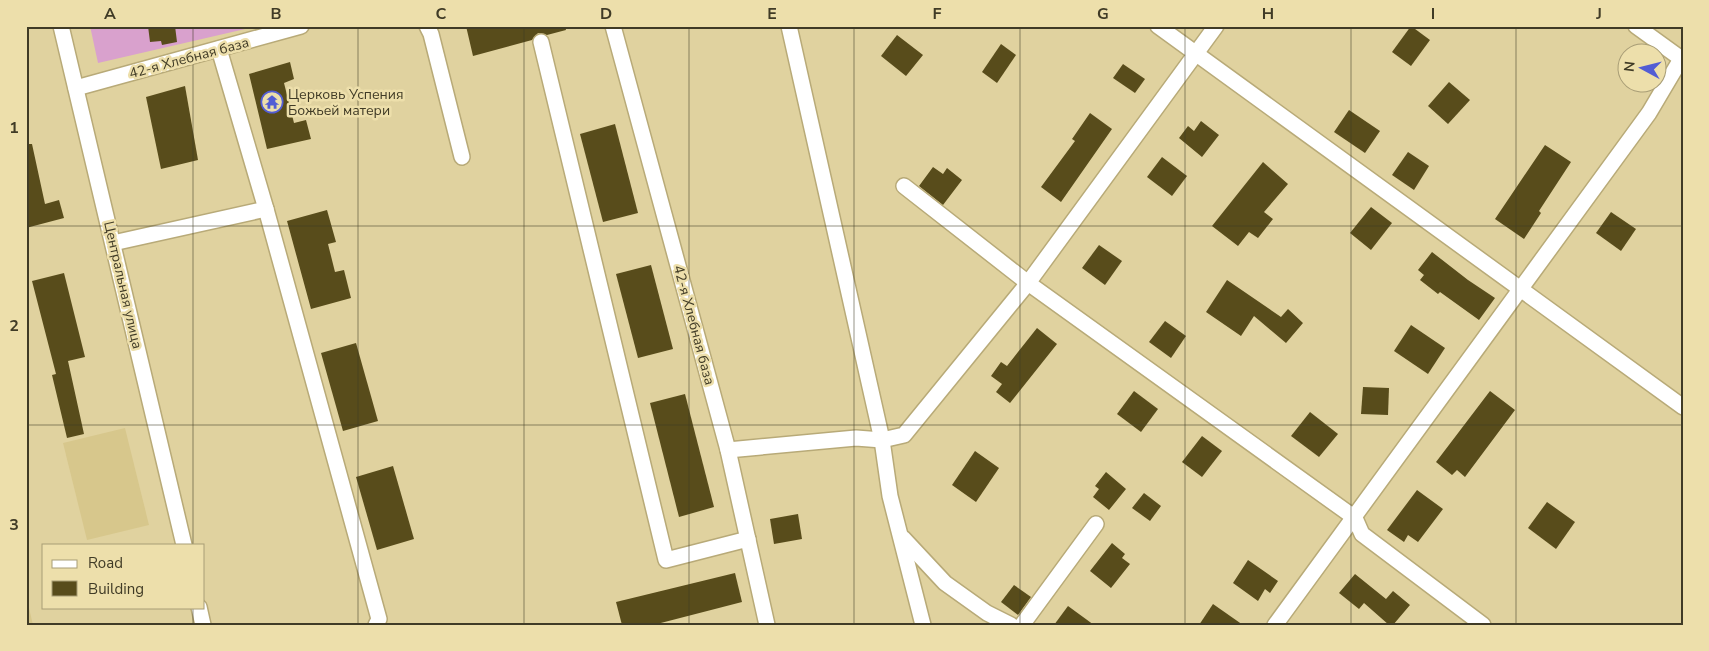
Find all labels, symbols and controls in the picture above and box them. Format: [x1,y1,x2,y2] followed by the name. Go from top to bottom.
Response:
[104,3,116,25] text: A
[270,3,282,25] text: B
[436,3,447,25] text: C
[600,3,612,25] text: D
[767,3,777,25] text: E
[933,3,942,25] text: F
[1097,3,1109,25] text: G
[1262,3,1274,25] text: H
[1431,3,1435,25] text: I
[1595,3,1602,25] text: J
[127,33,251,83] street label: 42-я Хлебная база
[1616,42,1666,92] north arrow
[1620,60,1640,73] text: N
[288,85,403,120] place label: Церковь Успения Божьей матери
[260,90,284,114] temple icon: Церковь Успения Божьей матери
[9,117,19,139] text: 1
[99,219,147,351] street label: Центральная улица
[669,263,719,387] street label: 42-я Хлебная база
[9,315,19,337] text: 2
[9,514,19,536] text: 3
[42,544,205,608] legend
[88,553,123,573] text: Road
[88,579,144,599] text: Building

